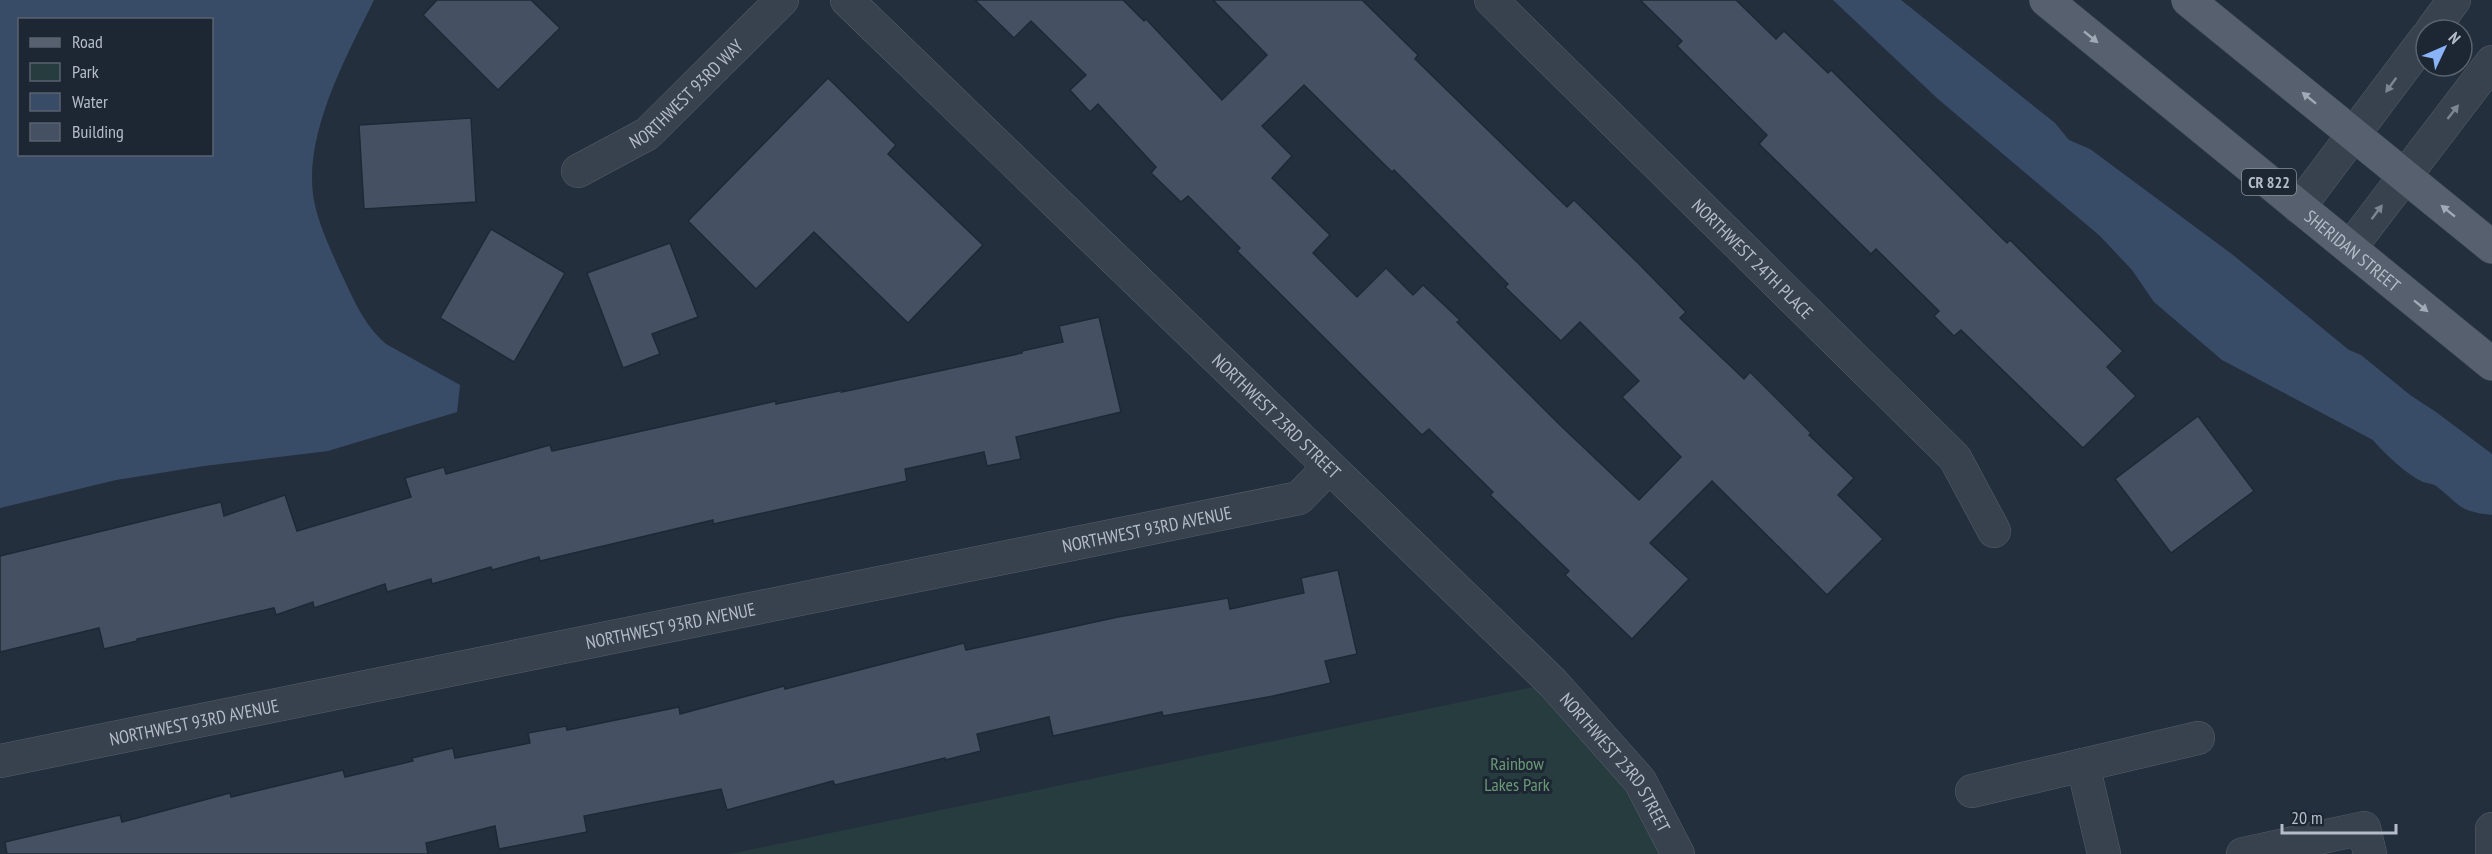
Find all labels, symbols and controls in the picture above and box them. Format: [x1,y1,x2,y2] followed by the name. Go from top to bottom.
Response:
[18,18,213,156] legend
[2414,18,2474,78] north arrow
[2445,28,2465,48] text: N
[72,30,103,53] text: Road
[2083,30,2098,43] one-way arrow
[625,34,748,153] street label: NORTHWEST 93RD WAY
[72,60,99,83] text: Park
[2385,77,2397,93] one-way arrow
[72,90,108,113] text: Water
[2301,92,2317,105] one-way arrow
[2446,105,2458,120] one-way arrow
[72,120,124,143] text: Building
[2242,169,2296,195] road number: CR 822
[1687,194,1818,323] street label: NORTHWEST 24TH PLACE
[2300,204,2405,296] street label: SHERIDAN STREET
[2371,204,2383,219] one-way arrow
[2440,205,2456,218] one-way arrow
[2413,299,2428,312] one-way arrow
[1208,348,1346,483] street label: NORTHWEST 23RD STREET
[1060,500,1233,557] street label: NORTHWEST 93RD AVENUE
[584,597,757,654] street label: NORTHWEST 93RD AVENUE
[1555,688,1676,836] street label: NORTHWEST 23RD STREET
[107,693,281,750] street label: NORTHWEST 93RD AVENUE
[1484,752,1550,796] park label: Rainbow Lakes Park
[2282,797,2396,835] scale bar
[2291,806,2323,829] text: 20 m

